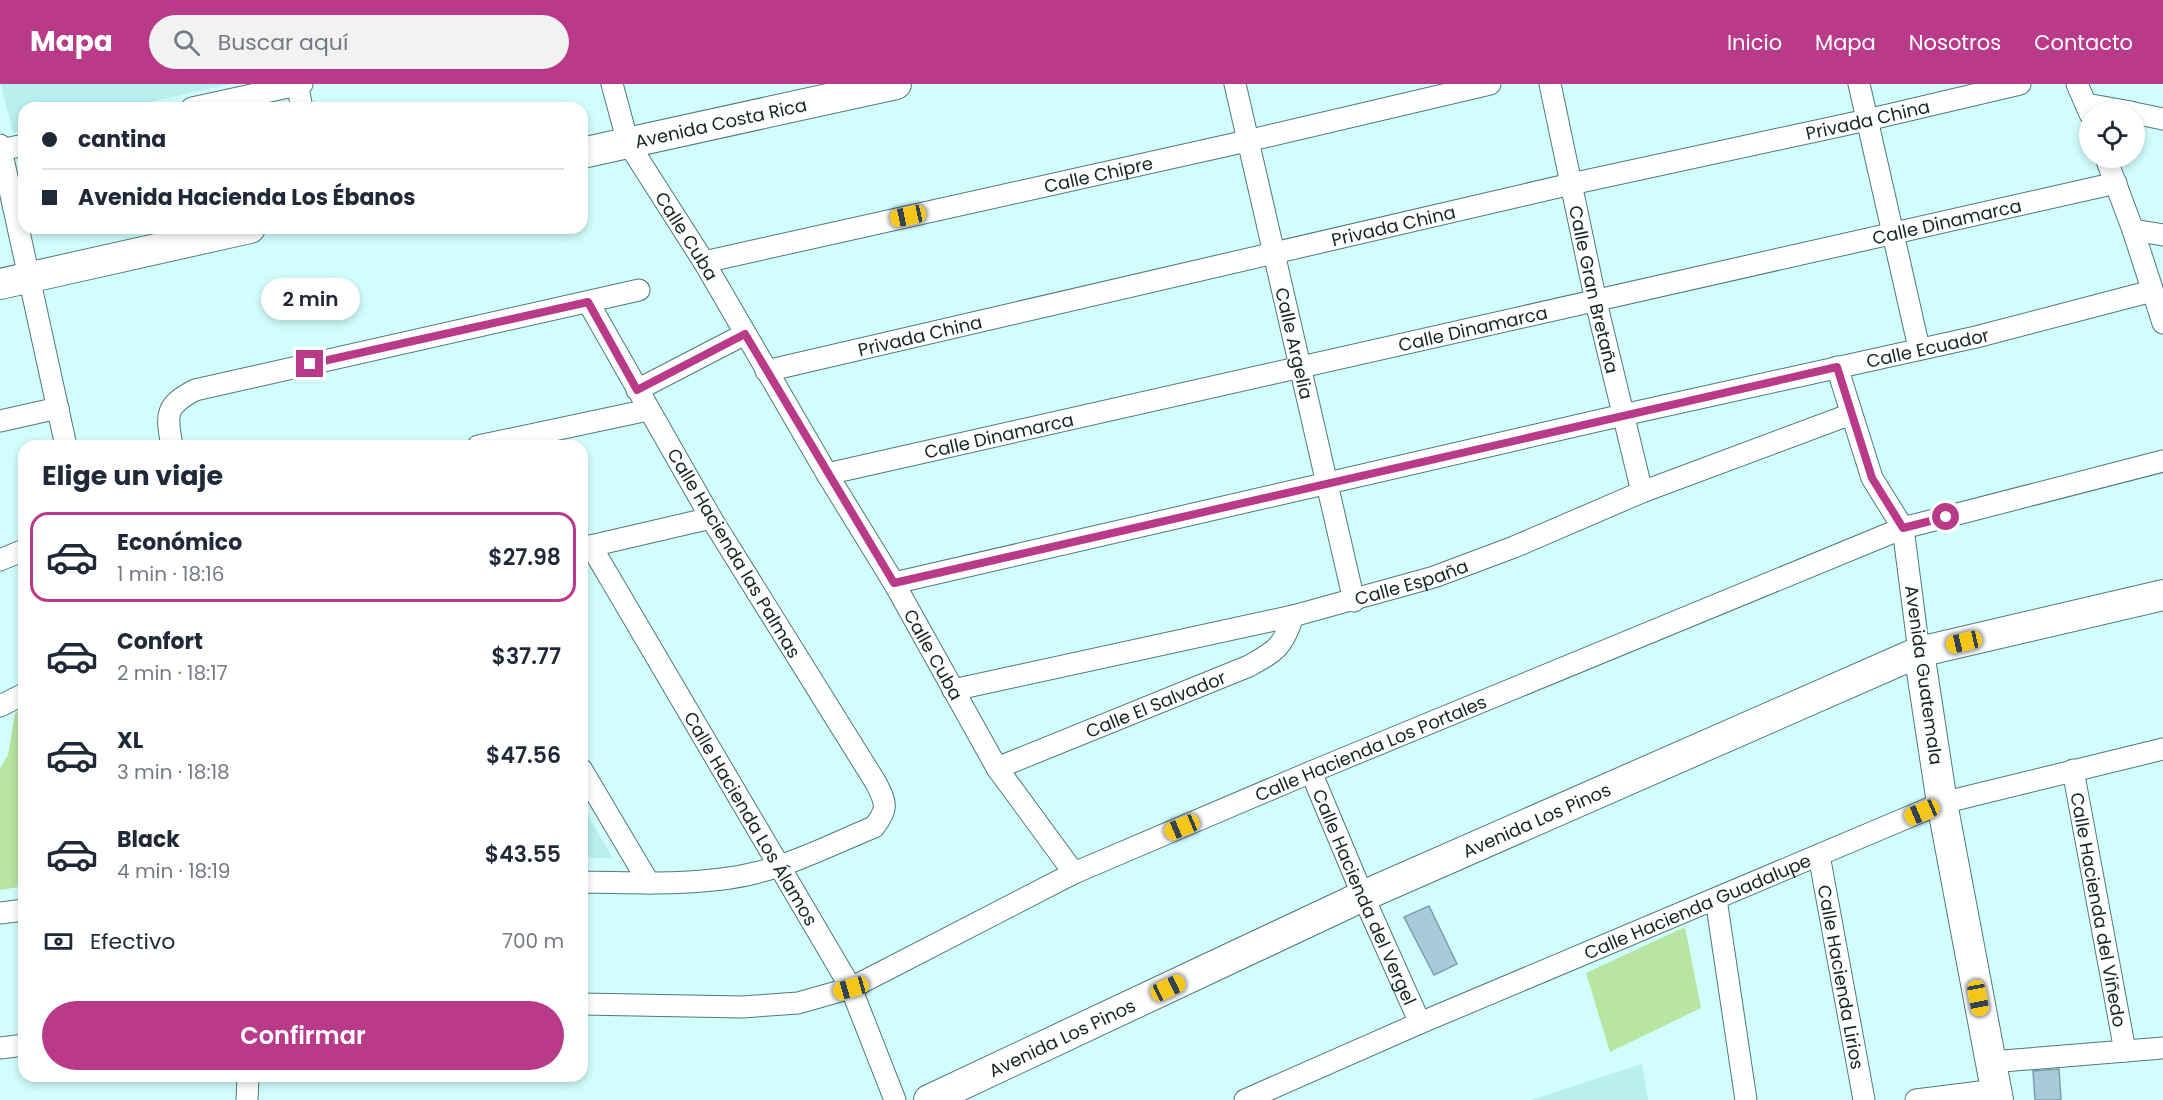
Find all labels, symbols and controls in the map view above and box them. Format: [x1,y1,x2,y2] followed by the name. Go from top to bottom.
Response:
[149,15,569,69] search box
[30,22,113,61] text: Mapa
[170,26,203,59] icon: search
[218,27,348,58] text: Buscar aquí
[1727,28,1782,57] text: Inicio
[1815,28,1876,57] text: Mapa
[1909,28,2001,57] text: Nosotros
[2034,28,2133,57] text: Contacto
[632,91,809,154] street label: Avenida Costa Rica
[1803,93,1932,145] street label: Privada China
[2079,102,2145,168] map controls
[2079,102,2145,168] button: locate
[78,124,166,155] text: cantina
[1041,150,1155,198] street label: Calle Chipre
[78,182,415,213] text: Avenida Hacienda Los Ébanos
[649,186,724,285] street label: Calle Cuba
[1870,192,2024,250] street label: Calle Dinamarca
[1329,199,1458,252] street label: Privada China
[889,203,927,229] car
[1563,203,1625,376] street label: Calle Gran Bretaña
[260,277,360,319] callout: 2 min
[283,285,338,313] text: 2 min
[1270,285,1320,402] street label: Calle Argelia
[1396,299,1550,357] street label: Calle Dinamarca
[855,309,984,362] street label: Privada China
[1864,322,1992,373] street label: Calle Ecuador
[296,350,323,377] route end
[922,406,1076,464] street label: Calle Dinamarca
[661,443,807,663] street label: Calle Hacienda las Palmas
[42,457,223,494] text: Elige un viaje
[1932,503,1959,530] route start
[117,527,242,558] text: Económico
[45,530,99,584] icon: car
[488,542,561,573] text: $27.98
[1352,553,1472,611] street label: Calle España
[117,560,224,588] text: 1 min · 18:16
[1899,584,1949,766] street label: Avenida Guatemala
[898,604,969,704] street label: Calle Cuba
[117,626,203,657] text: Confort
[45,629,99,683] icon: car
[1944,629,1984,655] car
[492,641,561,672] text: $37.77
[117,659,228,687] text: 2 min · 18:17
[1082,664,1230,743] street label: Calle El Salvador
[1251,689,1490,807] street label: Calle Hacienda Los Portales
[678,707,824,930] street label: Calle Hacienda Los Álamos
[117,725,143,756] text: XL
[45,728,99,782] icon: car
[486,740,561,771] text: $47.56
[117,758,230,786] text: 3 min · 18:18
[1458,776,1614,863] street label: Avenida Los Pinos
[1307,785,1423,1009] street label: Calle Hacienda del Vergel
[2065,790,2133,1029] street label: Calle Hacienda del Viñedo
[1902,797,1942,827] car
[1162,812,1202,842] car
[117,824,180,855] text: Black
[45,827,99,881] icon: car
[485,839,561,870] text: $43.55
[1580,847,1815,965] street label: Calle Hacienda Guadalupe
[117,857,230,885] text: 4 min · 18:19
[1812,883,1871,1071] street label: Calle Hacienda Lirios
[42,925,75,958] icon: cash
[90,926,175,957] text: Efectivo
[502,927,564,955] text: 700 m
[1148,972,1188,1004] car
[831,974,871,1002] car
[1966,979,1990,1017] car
[985,992,1139,1083] street label: Avenida Los Pinos
[42,1001,564,1070] button: Confirmar

